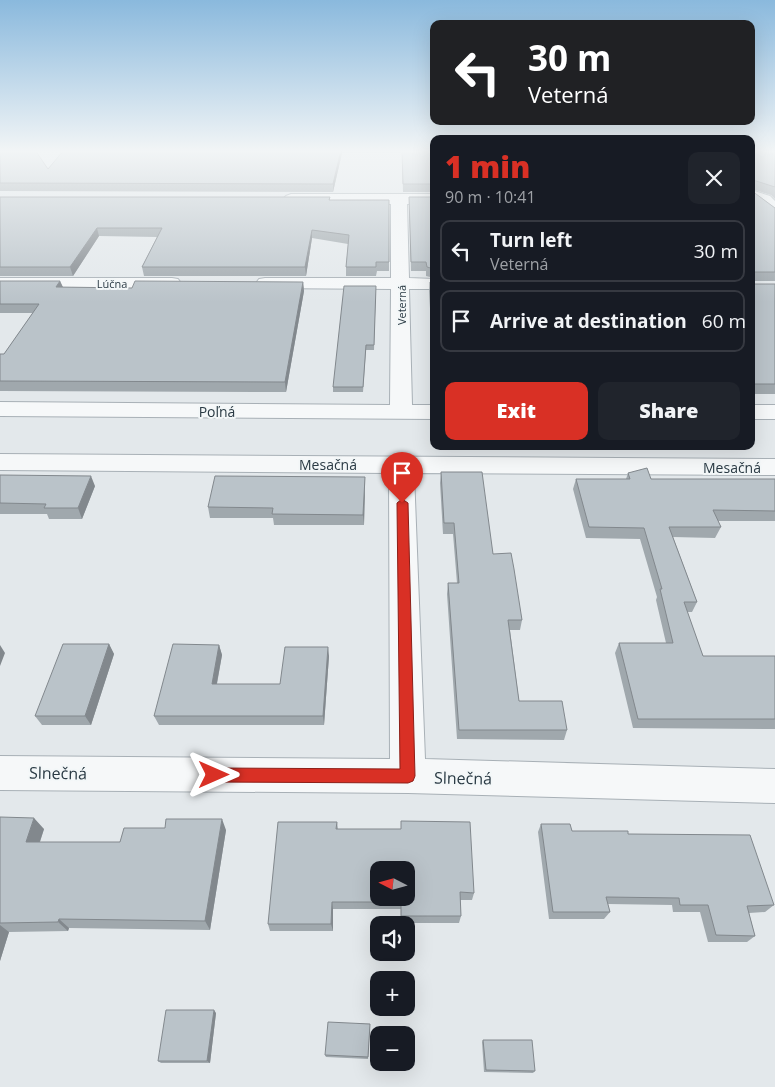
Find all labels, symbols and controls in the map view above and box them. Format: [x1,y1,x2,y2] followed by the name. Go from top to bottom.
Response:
[528,34,611,81] text: 30 m
[445,40,510,105] icon: left
[528,79,608,109] text: Veterná
[445,146,530,187] text: 1 min
[688,152,740,204] button: close
[445,186,536,208] text: 90 m · 10:41
[490,227,572,253] text: Turn left
[447,237,475,265] icon: left
[694,238,738,264] text: 30 m
[490,253,548,275] text: Veterná
[97,276,127,291] street label: Lúčna
[394,285,409,325] street label: Veterná
[447,307,475,335] icon: arrive
[490,308,687,334] text: Arrive at destination
[702,308,746,334] text: 60 m
[445,382,588,440] button: Exit
[598,382,740,440] button: Share
[199,402,235,421] street label: Poľná
[381,452,423,503] pin
[299,455,357,474] street label: Mesačná
[703,458,761,477] street label: Mesačná
[388,459,416,487] icon: arrive
[187,748,239,800] position arrow
[29,761,87,785] street label: Slnečná
[434,766,492,790] street label: Slnečná
[370,861,415,906] north arrow
[370,861,415,1071] map controls
[370,916,415,961] button: sound
[370,971,415,1016] button: +
[370,1026,415,1071] button: −

